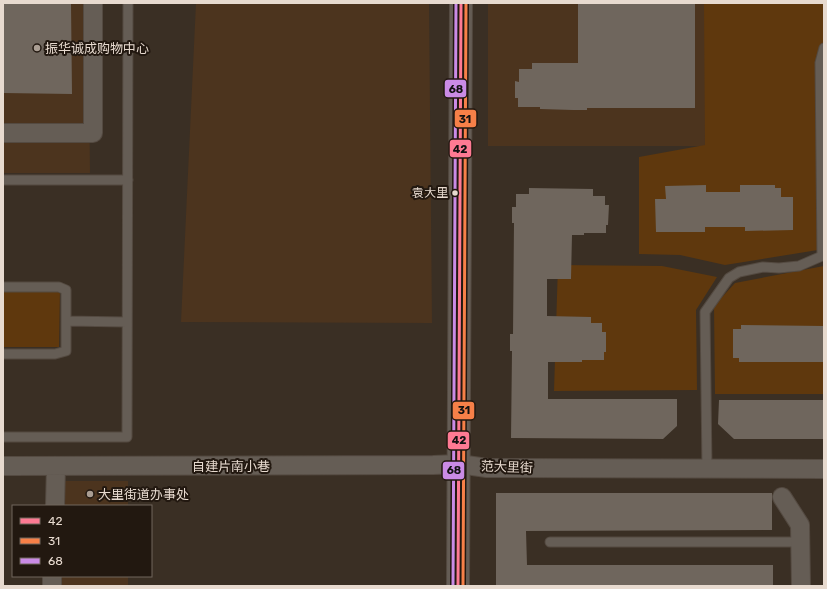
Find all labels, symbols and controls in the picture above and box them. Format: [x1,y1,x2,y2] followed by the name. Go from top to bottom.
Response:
[45,41,149,56] place label: 振华诚成购物中心
[32,43,42,53] marker: 振华诚成购物中心
[444,79,467,98] line badge: 68
[449,83,463,96] text: 68
[454,109,477,128] line badge: 31
[459,113,471,126] text: 31
[449,139,472,158] line badge: 42
[453,143,467,156] text: 42
[412,186,448,200] place label: 袁大里
[450,188,460,198] marker: 袁大里
[452,401,475,420] line badge: 31
[458,404,470,417] text: 31
[447,431,470,450] line badge: 42
[452,434,466,447] text: 42
[192,459,270,474] street label: 自建片南小巷
[481,459,533,475] street label: 范大里街
[442,461,465,480] line badge: 68
[447,464,461,477] text: 68
[98,487,189,502] place label: 大里街道办事处
[85,489,95,499] marker: 大里街道办事处
[12,505,152,577] legend
[48,514,63,528] text: 42
[48,534,60,548] text: 31
[48,554,63,568] text: 68

